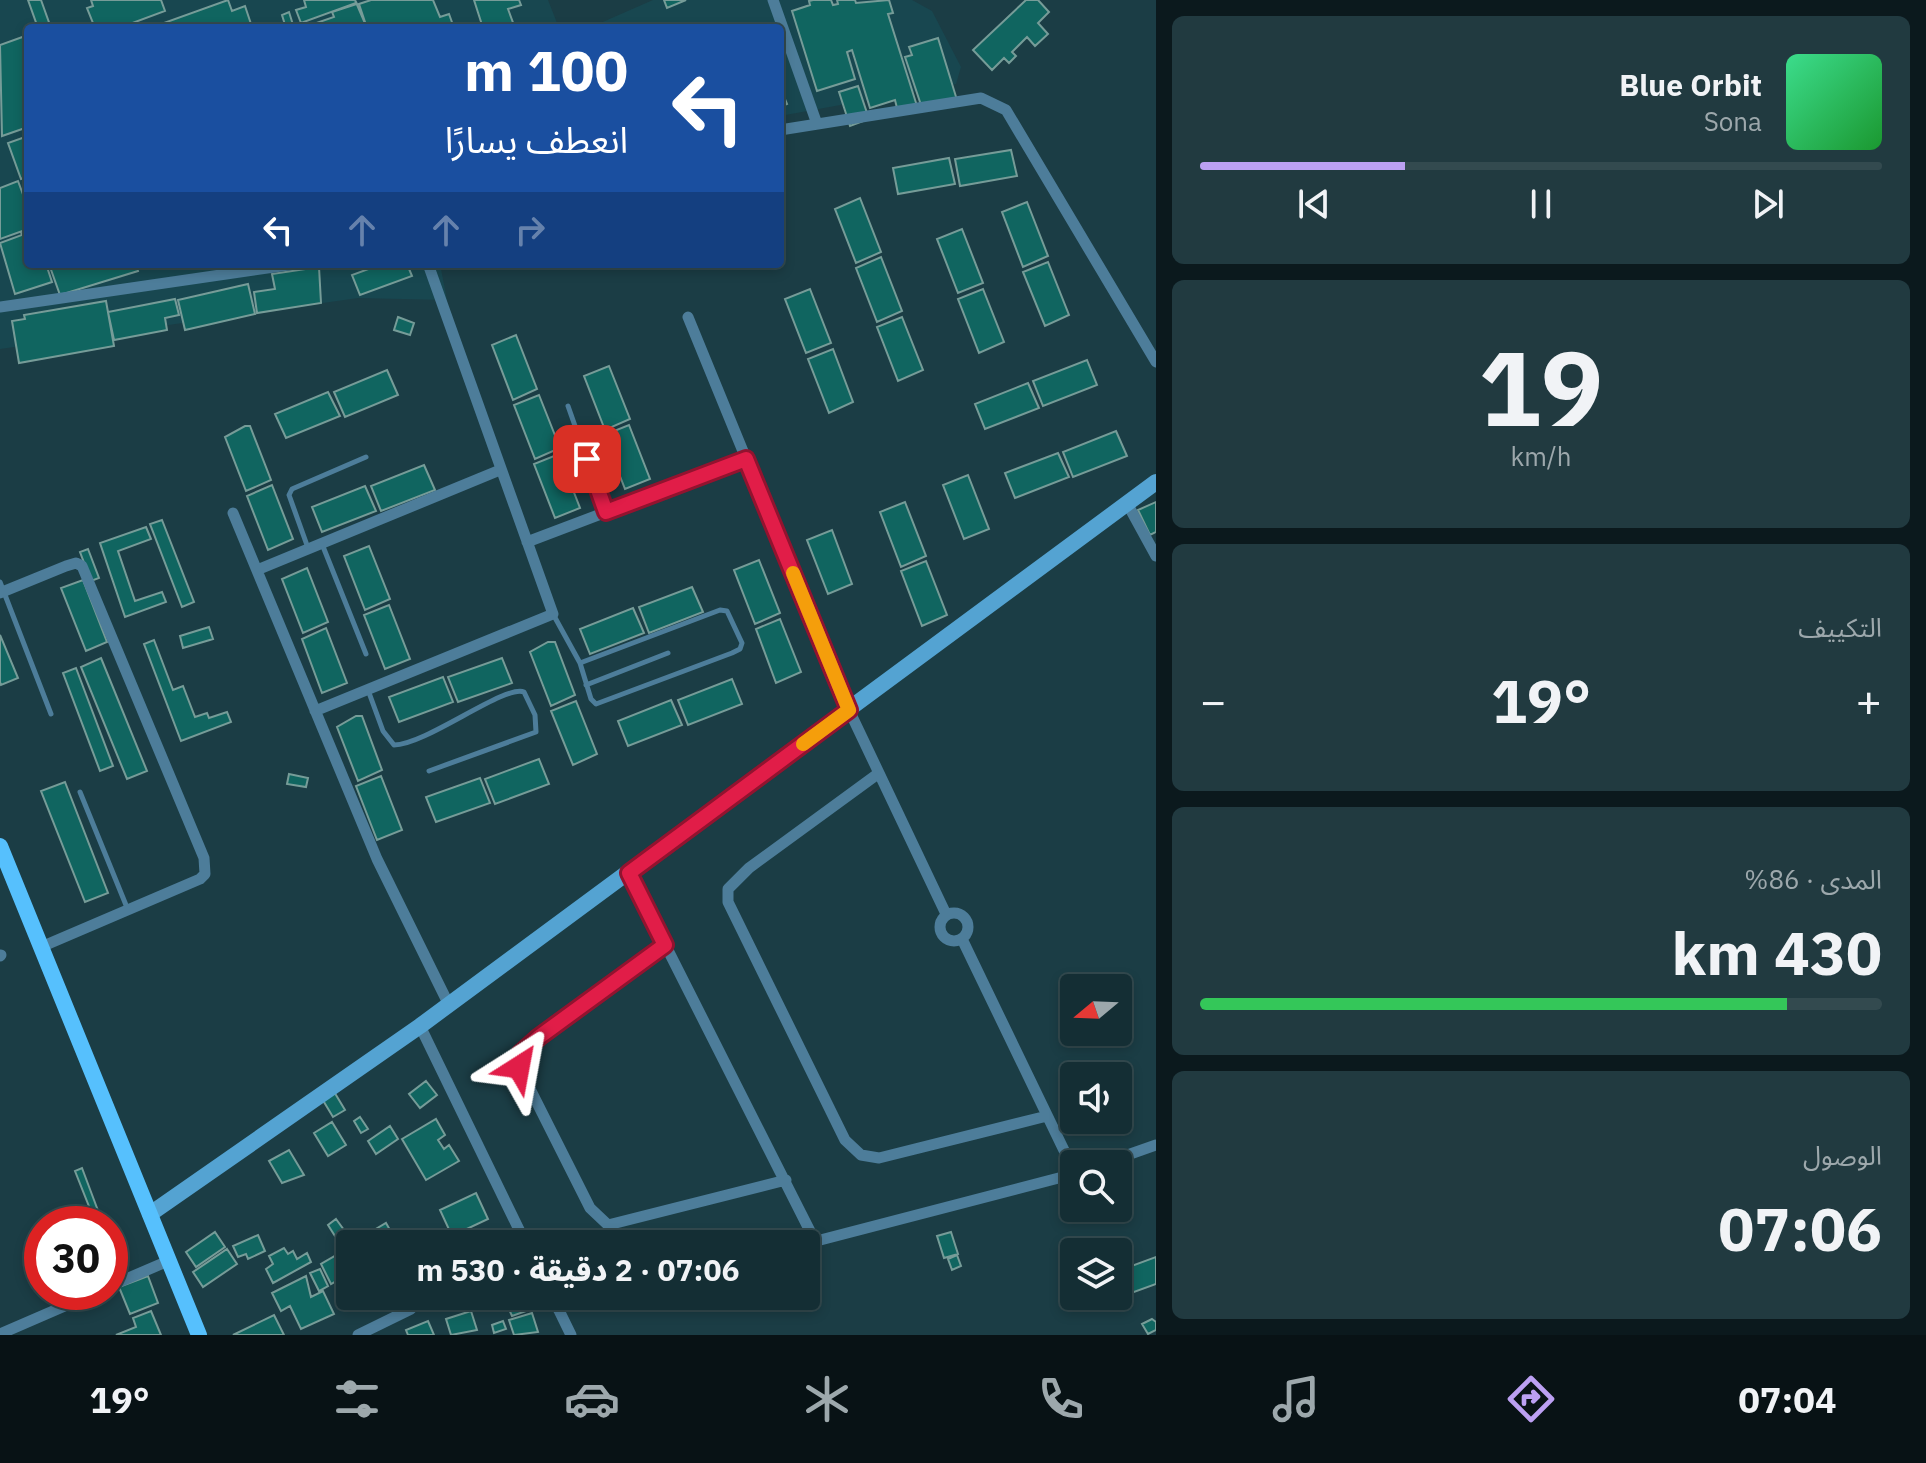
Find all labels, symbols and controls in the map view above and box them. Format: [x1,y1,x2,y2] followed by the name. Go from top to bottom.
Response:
[464,34,628,106] text: 100 m
[656,56,760,160] icon: left
[1619,65,1762,104] text: Blue Orbit
[1704,104,1762,138] text: Sona
[445,116,628,163] text: انعطف يسارًا
[1292,182,1336,226] icon: previous
[1519,182,1563,226] icon: pause
[1746,182,1790,226] icon: next
[256,208,300,252] icon: left
[340,208,384,252] icon: ahead
[424,208,468,252] icon: ahead
[508,208,552,252] icon: right
[1479,319,1603,455] text: 19
[553,425,621,493] pin
[565,437,609,481] icon: arrive
[1510,439,1572,473] text: km/h
[1798,610,1882,644] text: التكييف
[1491,661,1591,740] text: 19°
[1200,672,1226,729] text: −
[1856,672,1882,729] text: +
[1744,862,1882,896] text: المدى · 86%
[1672,913,1882,992] text: 430 km
[1060,974,1132,1046] north arrow
[1060,974,1132,1310] map controls
[477,1025,561,1109] position arrow
[1060,1062,1132,1134] button: sound
[1803,1138,1882,1172] text: الوصول
[1060,1150,1132,1222] button: search
[1718,1189,1882,1268] text: 07:06
[24,1206,128,1310] speed limit sign: 30
[1060,1238,1132,1310] button: layers
[416,1250,740,1289] text: 07:06 · 2 دقيقة · 530 m
[329,1371,385,1427] icon: filters
[564,1371,620,1427] icon: car
[799,1371,855,1427] icon: climate
[1033,1371,1089,1427] icon: phone
[1268,1371,1324,1427] icon: music
[1503,1371,1559,1427] icon: directions
[90,1376,150,1423] text: 19°
[1738,1376,1837,1423] text: 07:04

